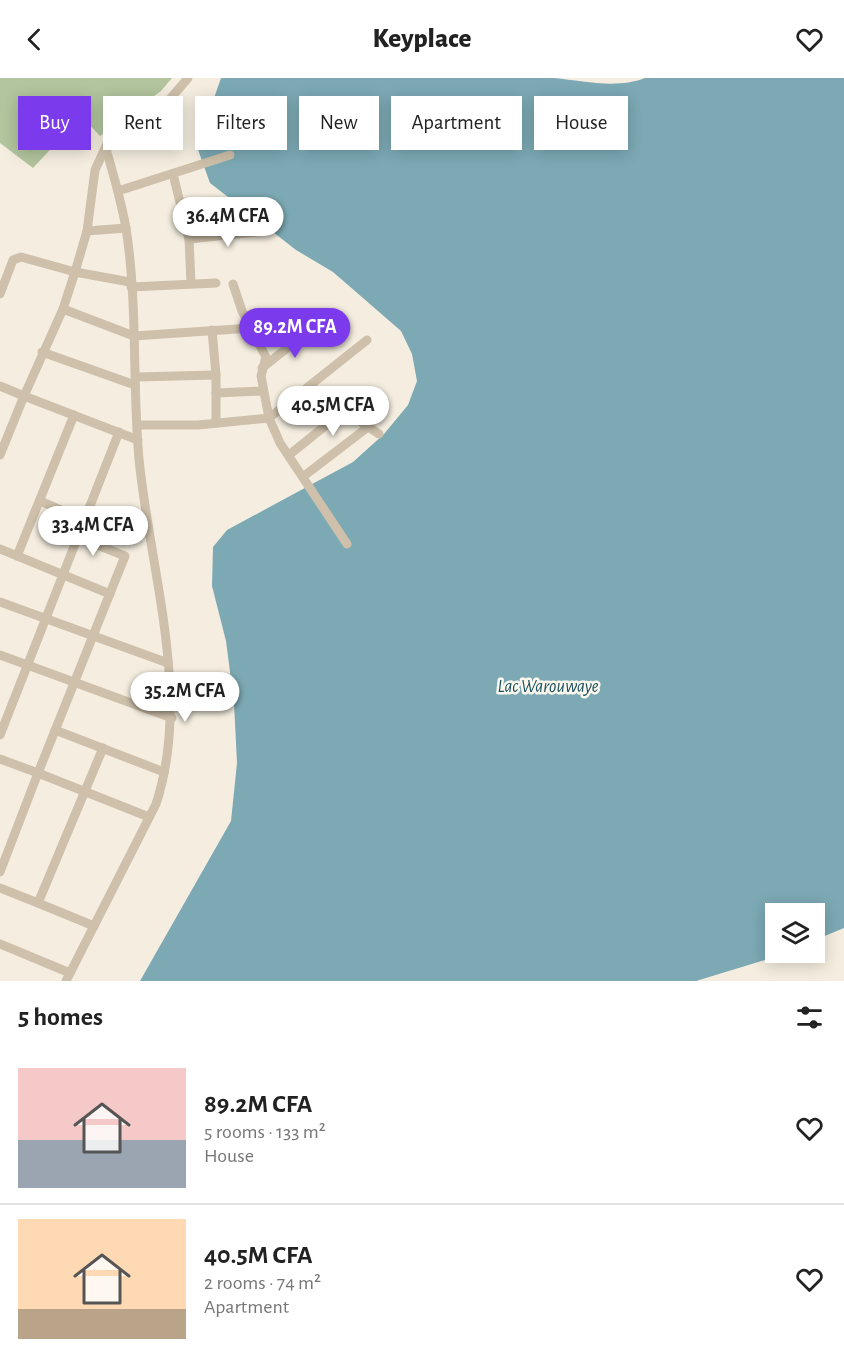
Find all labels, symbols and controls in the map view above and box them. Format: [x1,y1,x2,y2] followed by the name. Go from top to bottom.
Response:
[18,23,51,56] icon: back
[793,23,826,56] icon: heart
[373,25,471,52] text: Keyplace
[18,96,91,150] chip: Buy
[103,96,183,150] chip: Rent
[195,96,287,150] chip: Filters
[299,96,379,150] chip: New
[391,96,522,150] chip: Apartment
[534,96,628,150] chip: House
[159,197,297,248] pin: 36.4M CFA
[187,206,269,226] text: 36.4M CFA
[226,308,364,359] pin: 89.2M CFA
[253,317,337,337] text: 89.2M CFA
[264,386,402,437] pin: 40.5M CFA
[291,395,375,415] text: 40.5M CFA
[24,506,162,557] pin: 33.4M CFA
[52,515,134,535] text: 33.4M CFA
[116,672,254,723] pin: 35.2M CFA
[497,678,599,696] water label: Lac Warouwaye
[144,681,226,701] text: 35.2M CFA
[765,903,825,963] map controls
[765,903,825,963] button: layers
[793,1001,826,1034] icon: filters
[18,1004,103,1030] text: 5 homes
[204,1091,312,1117] text: 89.2M CFA
[66,1092,138,1164] icon: home
[793,1112,826,1145] icon: heart
[204,1122,326,1142] text: 5 rooms · 133 m²
[204,1146,254,1166] text: House
[204,1242,313,1268] text: 40.5M CFA
[66,1243,138,1315] icon: home
[793,1263,826,1296] icon: heart
[204,1273,321,1293] text: 2 rooms · 74 m²
[204,1297,289,1317] text: Apartment

